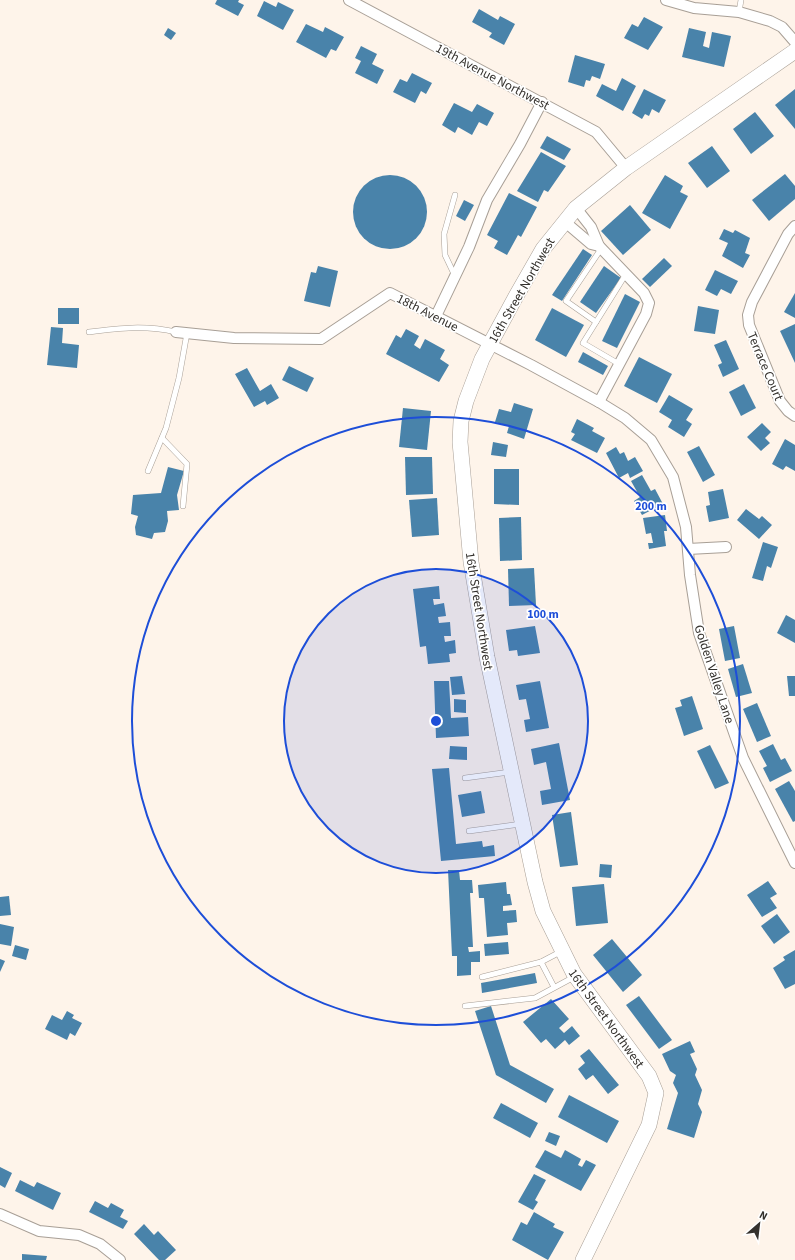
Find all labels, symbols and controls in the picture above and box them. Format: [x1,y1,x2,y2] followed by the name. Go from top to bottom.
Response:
[432,39,553,115] street label: 19th Avenue Northwest
[484,234,560,346] street label: 16th Street Northwest
[394,290,462,336] street label: 18th Avenue
[743,329,788,404] street label: Terrace Court
[635,498,667,515] text: 200 m
[461,551,497,672] street label: 16th Street Northwest
[527,606,559,623] text: 100 m
[690,623,739,726] street label: Golden Valley Lane
[429,714,443,728] centre of rings
[564,965,649,1072] street label: 16th Street Northwest
[739,1204,779,1244] north arrow
[757,1207,770,1224] text: N

